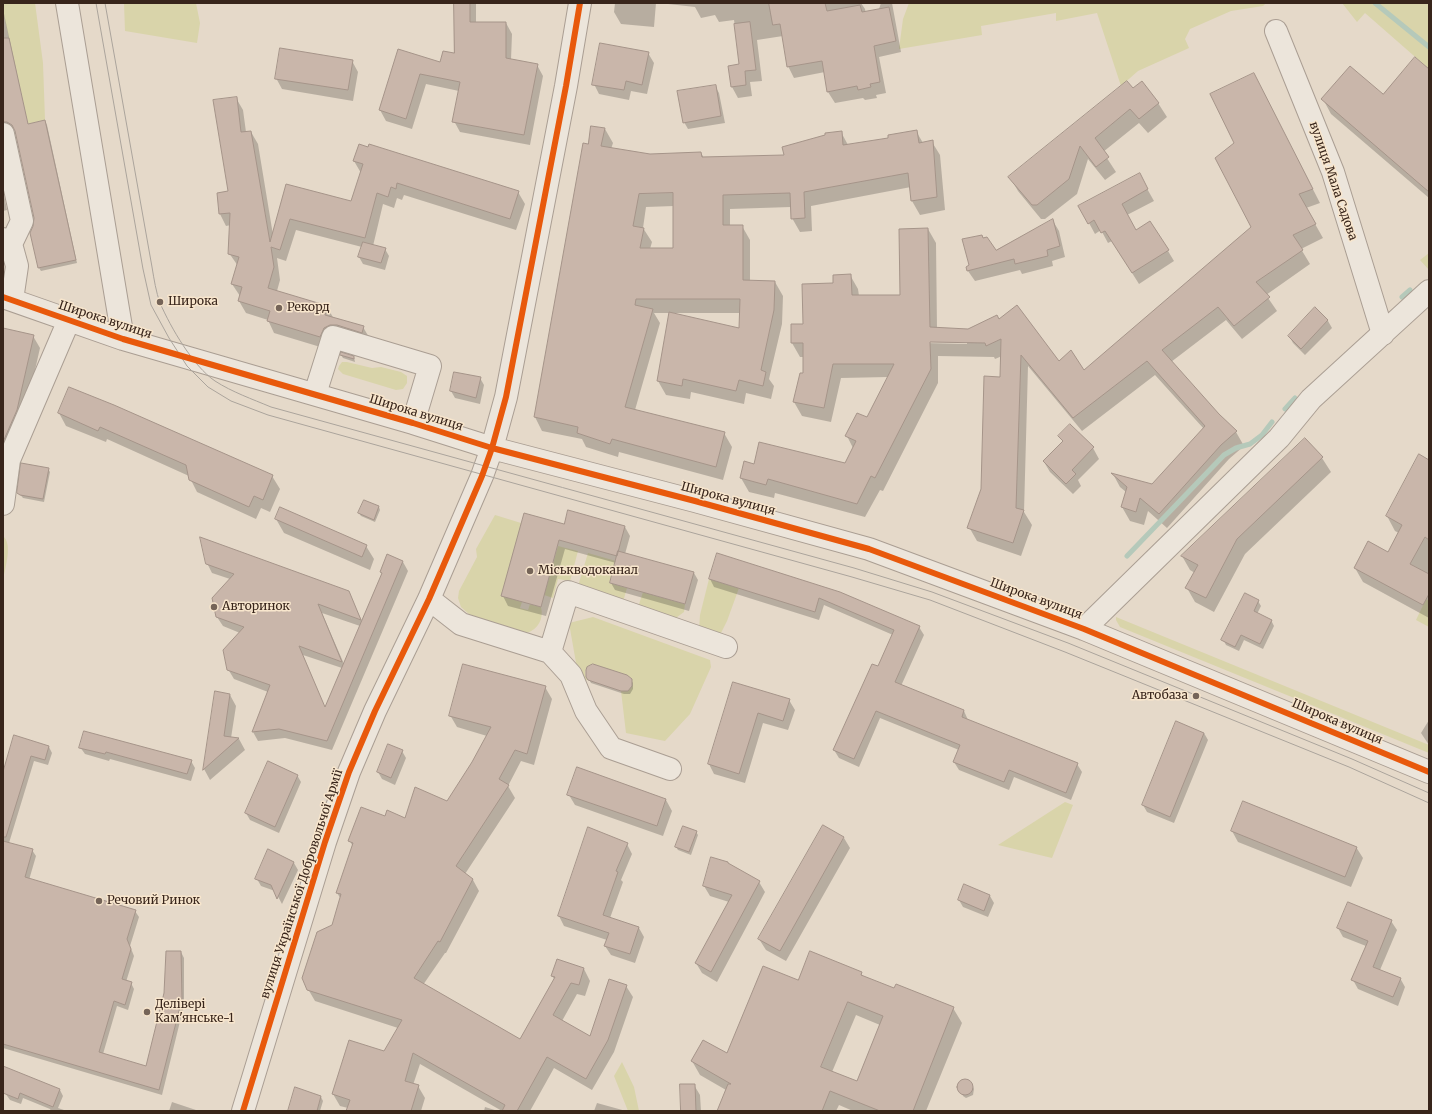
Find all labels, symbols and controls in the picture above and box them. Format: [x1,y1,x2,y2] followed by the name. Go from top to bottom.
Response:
[1306,120,1360,242] street label: вулиця Мала Садова
[168,295,218,309] place label: Широка
[155,297,165,307] marker: Широка
[57,298,153,342] street label: Широка вулиця
[287,301,330,315] place label: Рекорд
[274,303,284,313] marker: Рекорд
[367,392,465,434] street label: Широка вулиця
[679,479,777,519] street label: Широка вулиця
[538,564,638,578] place label: Міськводоканал
[525,566,535,576] marker: Міськводоканал
[988,576,1084,622] street label: Широка вулиця
[222,600,290,614] place label: Авторинок
[209,602,219,612] marker: Авторинок
[1132,689,1188,703] place label: Автобаза
[1191,691,1201,701] marker: Автобаза
[1289,696,1385,748] street label: Широка вулиця
[258,767,346,1001] street label: вулиця Української Добровольчої Армії
[107,894,200,908] place label: Речовий Ринок
[94,896,104,906] marker: Речовий Ринок
[155,998,234,1026] place label: Делівері Кам'янське-1
[142,1007,152,1017] marker: Делівері Кам'янське-1

